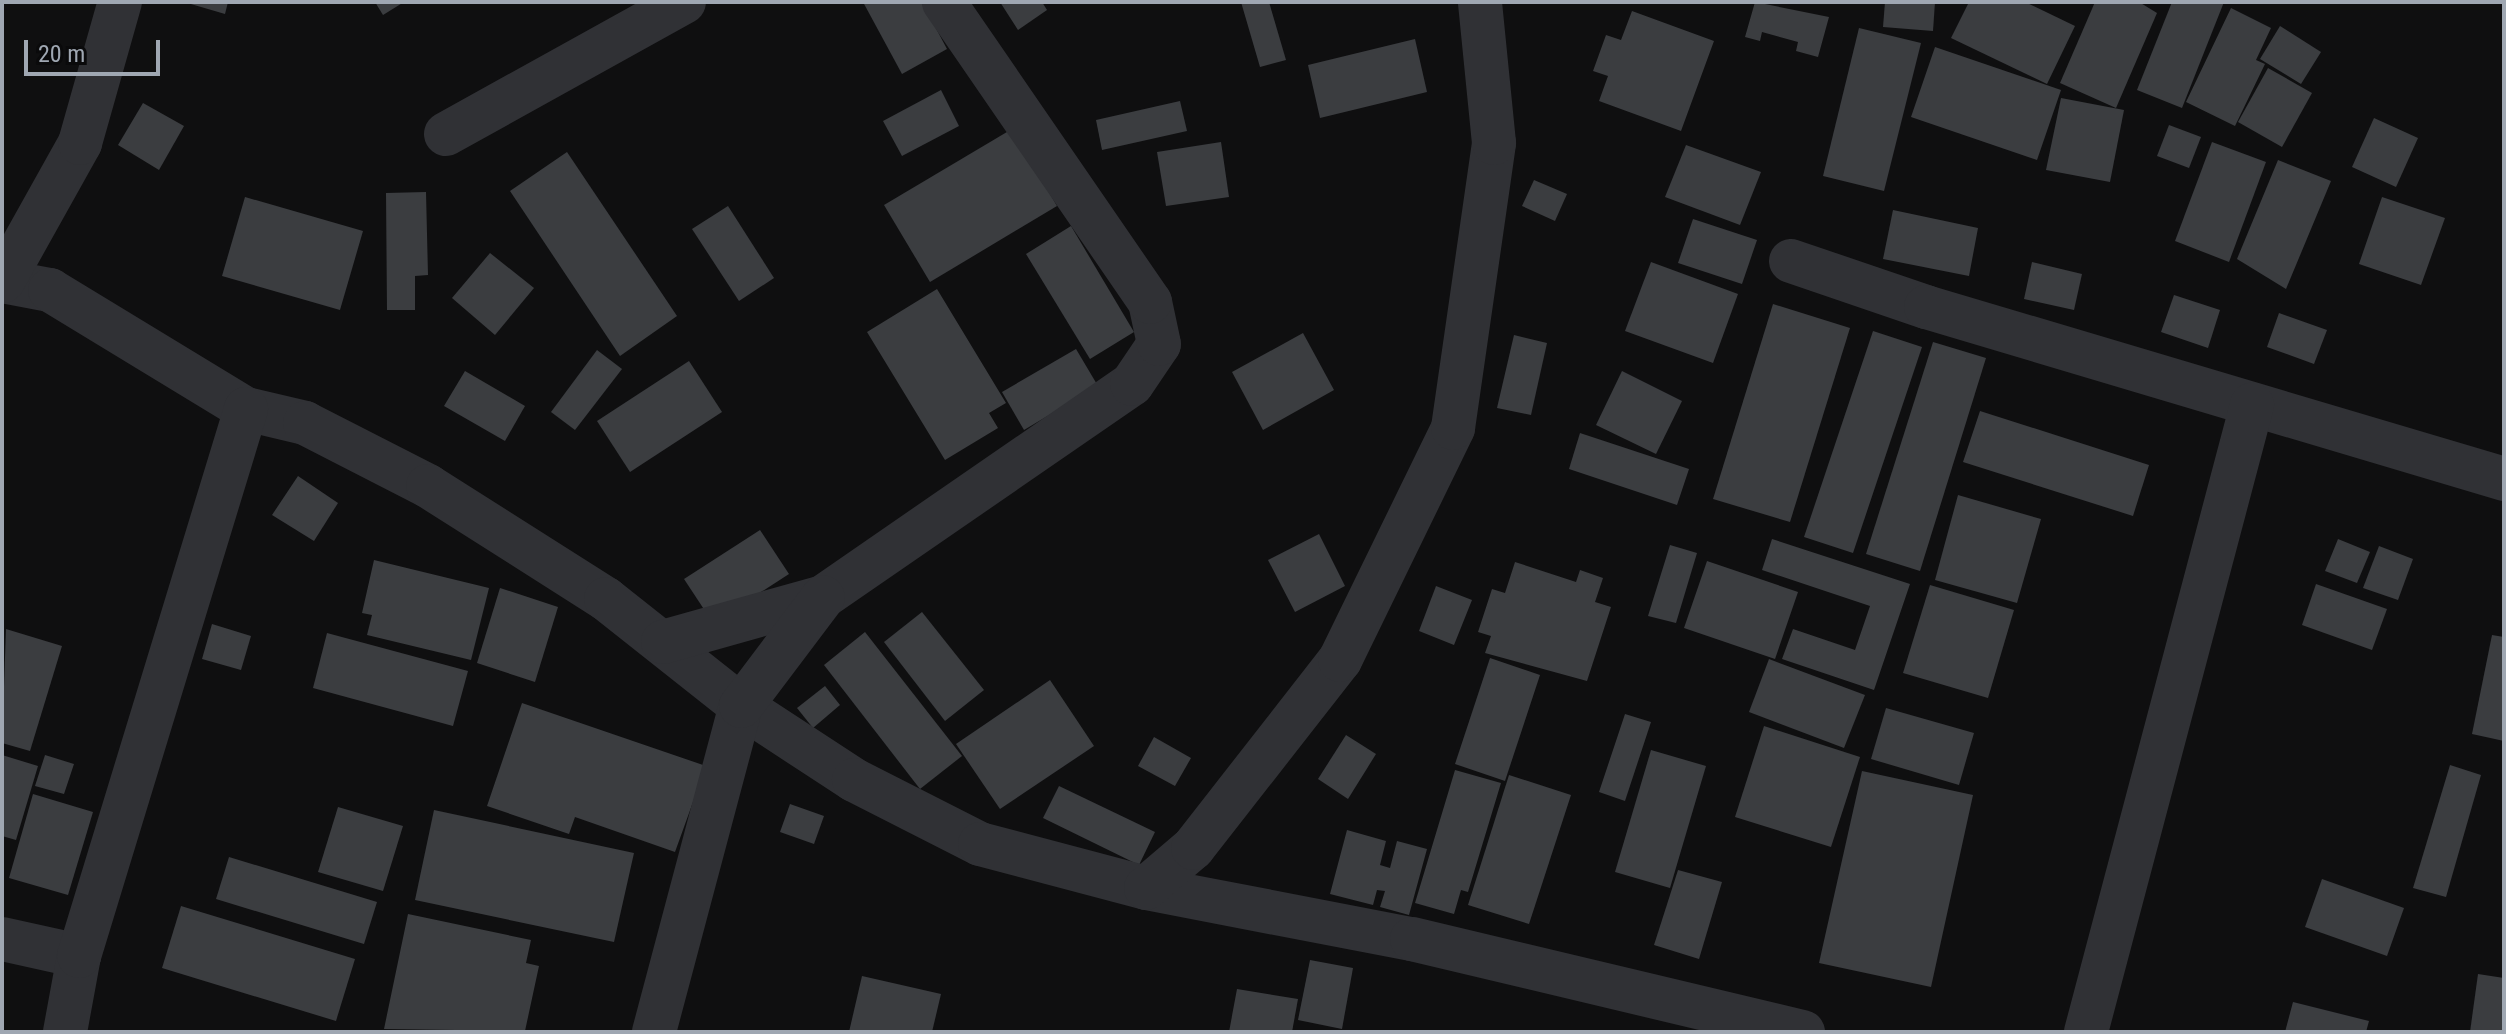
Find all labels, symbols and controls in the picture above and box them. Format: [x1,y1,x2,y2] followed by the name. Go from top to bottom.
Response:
[28,24,164,74] scale bar
[38,40,85,68] text: 20 m

